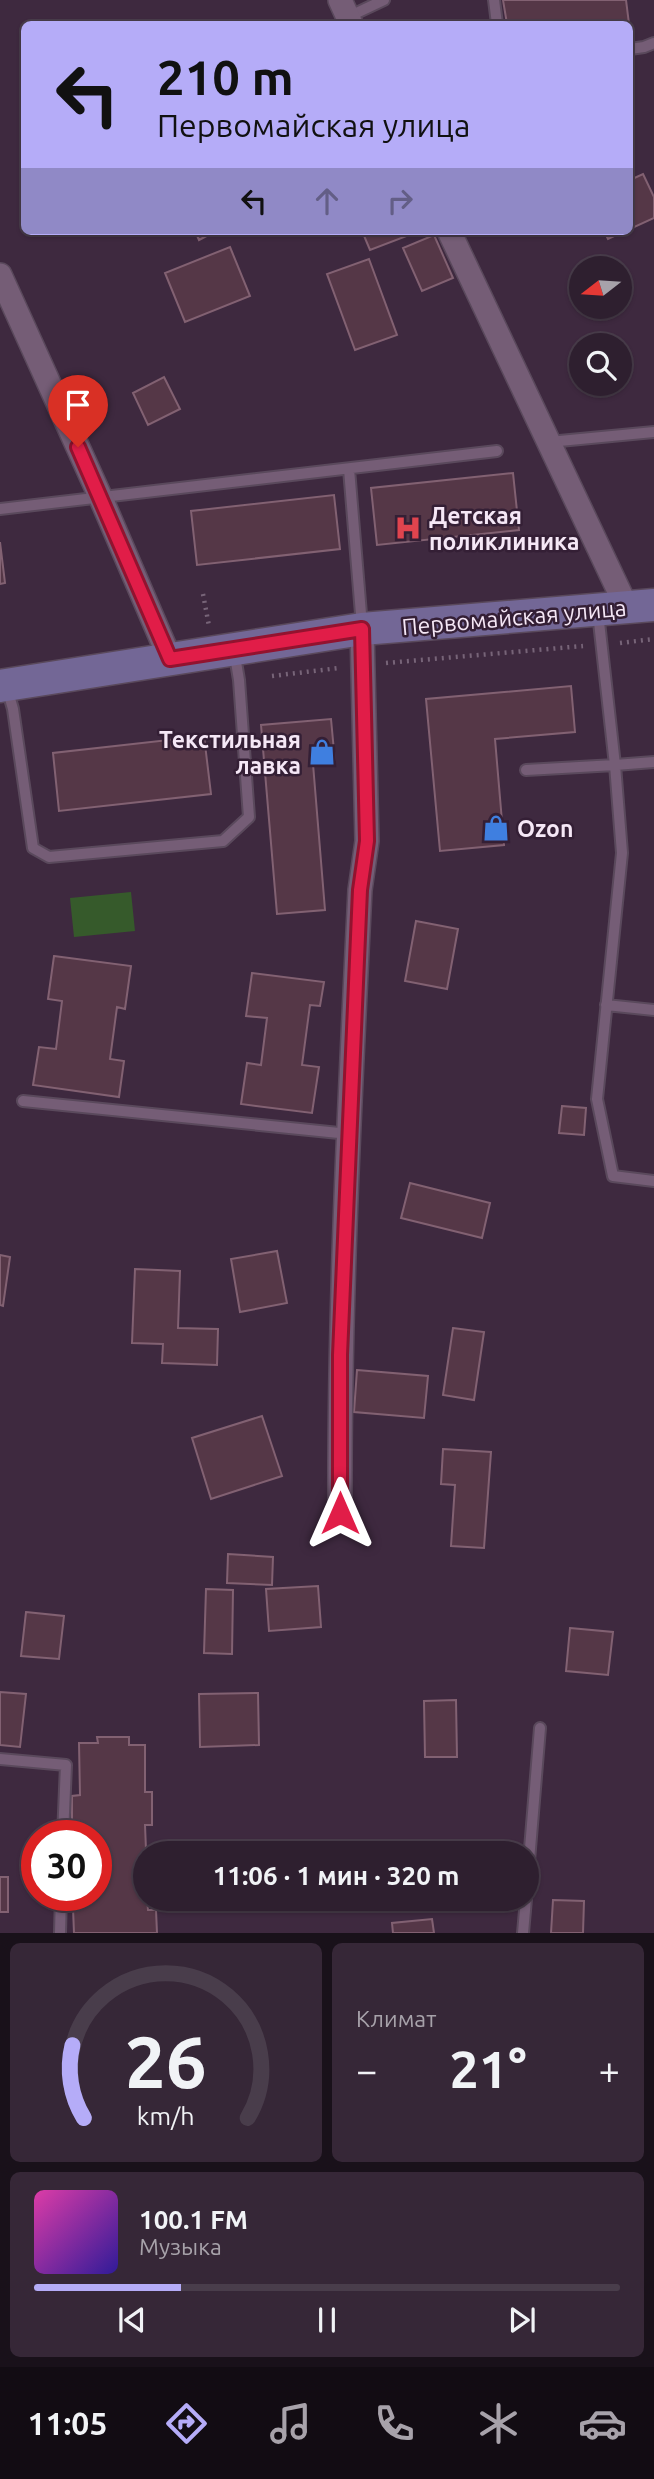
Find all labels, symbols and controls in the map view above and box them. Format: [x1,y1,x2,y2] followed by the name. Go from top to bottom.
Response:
[42,49,133,140] icon: left
[157,49,294,104] text: 210 m
[157,107,470,143] text: Первомайская улица
[235,182,273,220] icon: left
[308,182,346,220] icon: ahead
[381,182,419,220] icon: right
[569,256,632,318] north arrow
[569,256,632,396] map controls
[569,333,632,396] button: search
[48,375,108,447] pin
[59,386,97,424] icon: arrive
[429,503,579,554] place label: Детская поликлиника
[393,513,423,543] hospital icon: Детская поликлиника
[401,595,627,639] street label: Первомайская улица
[159,727,301,778] place label: Текстильная лавка
[307,737,337,767] shop icon: Текстильная лавка
[481,813,511,843] shop icon: Ozon
[517,816,573,841] place label: Ozon
[303,1476,377,1550] position arrow
[21,1820,112,1911] speed limit sign: 30
[213,1861,459,1890] text: 11:06 · 1 мин · 320 m
[356,2006,436,2031] text: Климат
[125,2021,207,2103] text: 26
[449,2040,527,2098] text: 21°
[356,2049,377,2091] text: −
[599,2049,620,2091] text: +
[137,2102,195,2130] text: km/h
[139,2205,248,2234] text: 100.1 FM
[139,2234,222,2259] text: Музыка
[113,2301,151,2339] icon: previous
[308,2301,346,2339] icon: pause
[503,2301,541,2339] icon: next
[162,2399,211,2448] icon: directions
[266,2399,315,2448] icon: music
[370,2399,419,2448] icon: phone
[474,2399,523,2448] icon: climate
[578,2399,627,2448] icon: car
[27,2405,107,2441] text: 11:05

